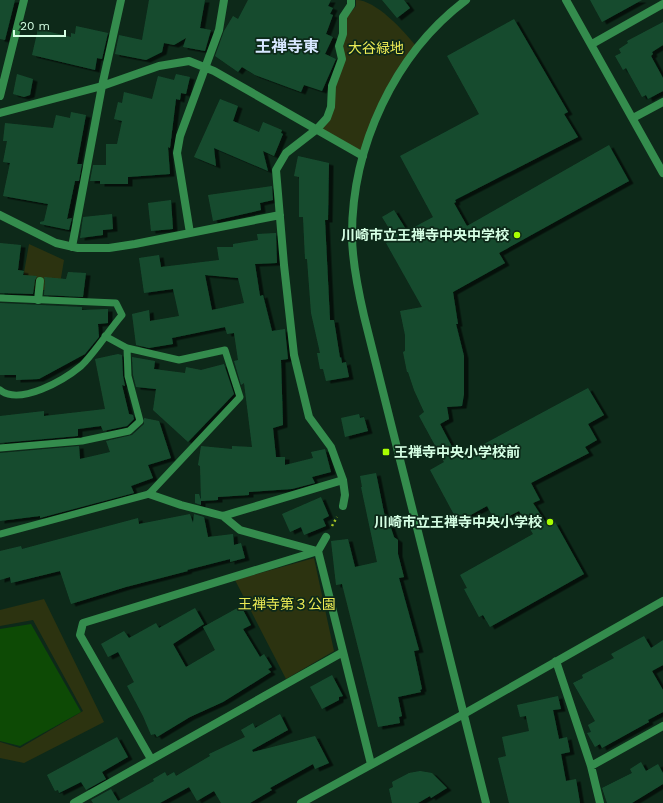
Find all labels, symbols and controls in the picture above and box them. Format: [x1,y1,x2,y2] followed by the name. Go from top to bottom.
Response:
[14,12,65,38] scale bar
[20,19,50,33] text: 20 m
[255,37,319,56] district label: 王禅寺東
[348,40,404,56] park label: 大谷緑地
[341,227,509,243] place label: 川崎市立王禅寺中央中学校
[512,230,522,240] marker: 川崎市立王禅寺中央中学校
[394,444,520,460] place label: 王禅寺中央小学校前
[381,447,391,457] marker: 王禅寺中央小学校前
[374,514,542,530] place label: 川崎市立王禅寺中央小学校
[545,517,555,527] marker: 川崎市立王禅寺中央小学校
[238,596,336,612] park label: 王禅寺第３公園

